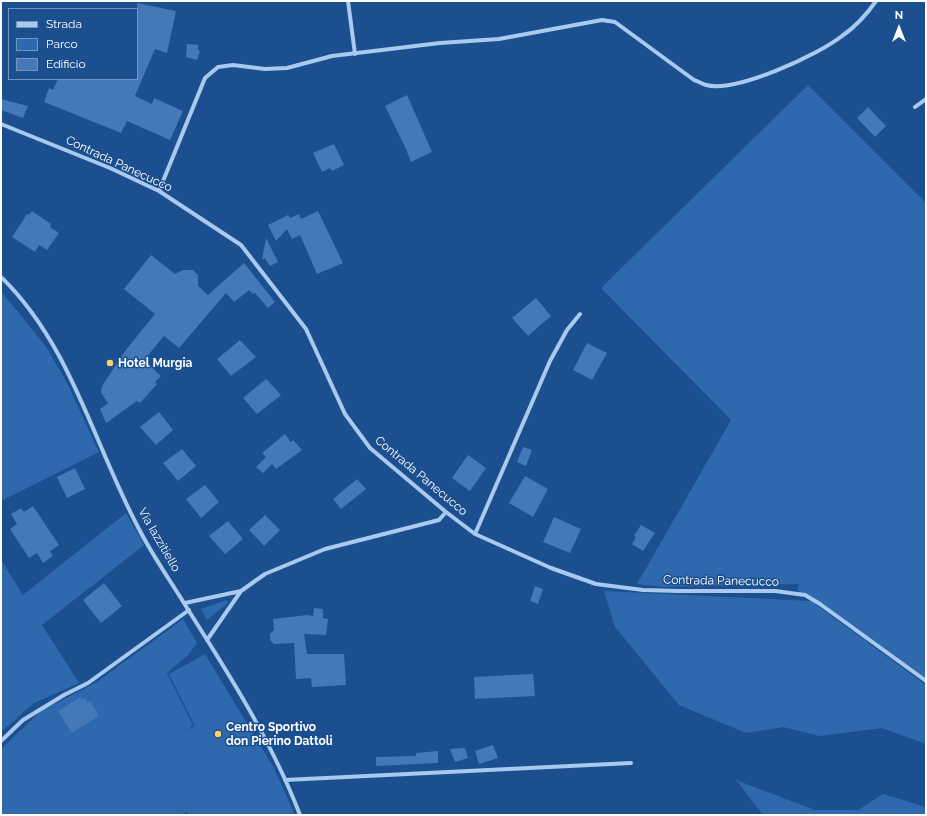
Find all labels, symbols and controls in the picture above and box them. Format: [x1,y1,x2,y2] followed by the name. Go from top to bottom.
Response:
[8,8,138,80] legend
[879,8,919,48] north arrow
[895,9,903,22] text: N
[46,17,82,31] text: Strada
[46,37,78,51] text: Parco
[46,57,86,71] text: Edificio
[63,133,175,195] street label: Contrada Panecucco
[118,356,192,370] place label: Hotel Murgia
[105,358,115,368] marker: Hotel Murgia
[372,433,470,519] street label: Contrada Panecucco
[135,505,183,575] street label: Via Iazzitiello
[663,573,779,589] street label: Contrada Panecucco
[226,720,333,748] place label: Centro Sportivo don Pierino Dattoli
[213,729,223,739] marker: Centro Sportivo don Pierino Dattoli

